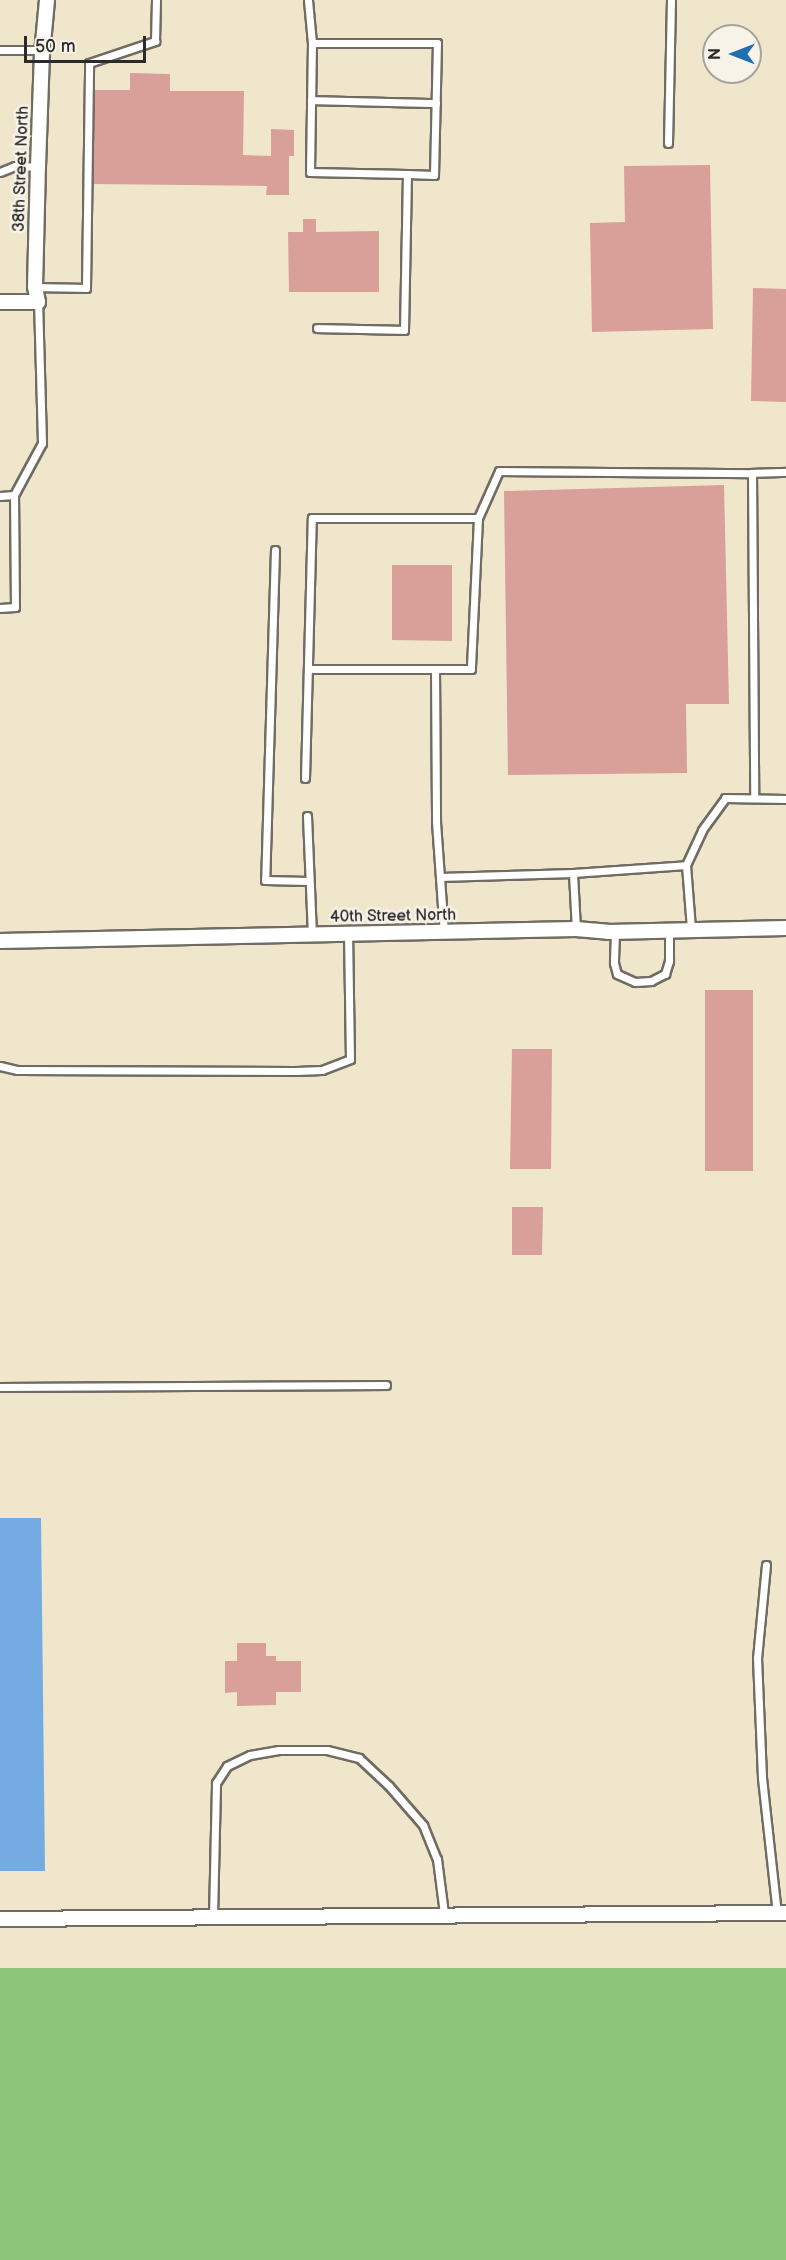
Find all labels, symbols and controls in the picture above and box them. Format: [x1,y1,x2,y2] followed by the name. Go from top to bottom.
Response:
[27,24,148,62] scale bar
[702,24,762,84] north arrow
[35,36,76,57] text: 50 m
[706,48,725,60] text: N
[10,106,34,232] street label: 38th Street North
[330,906,456,928] street label: 40th Street North

